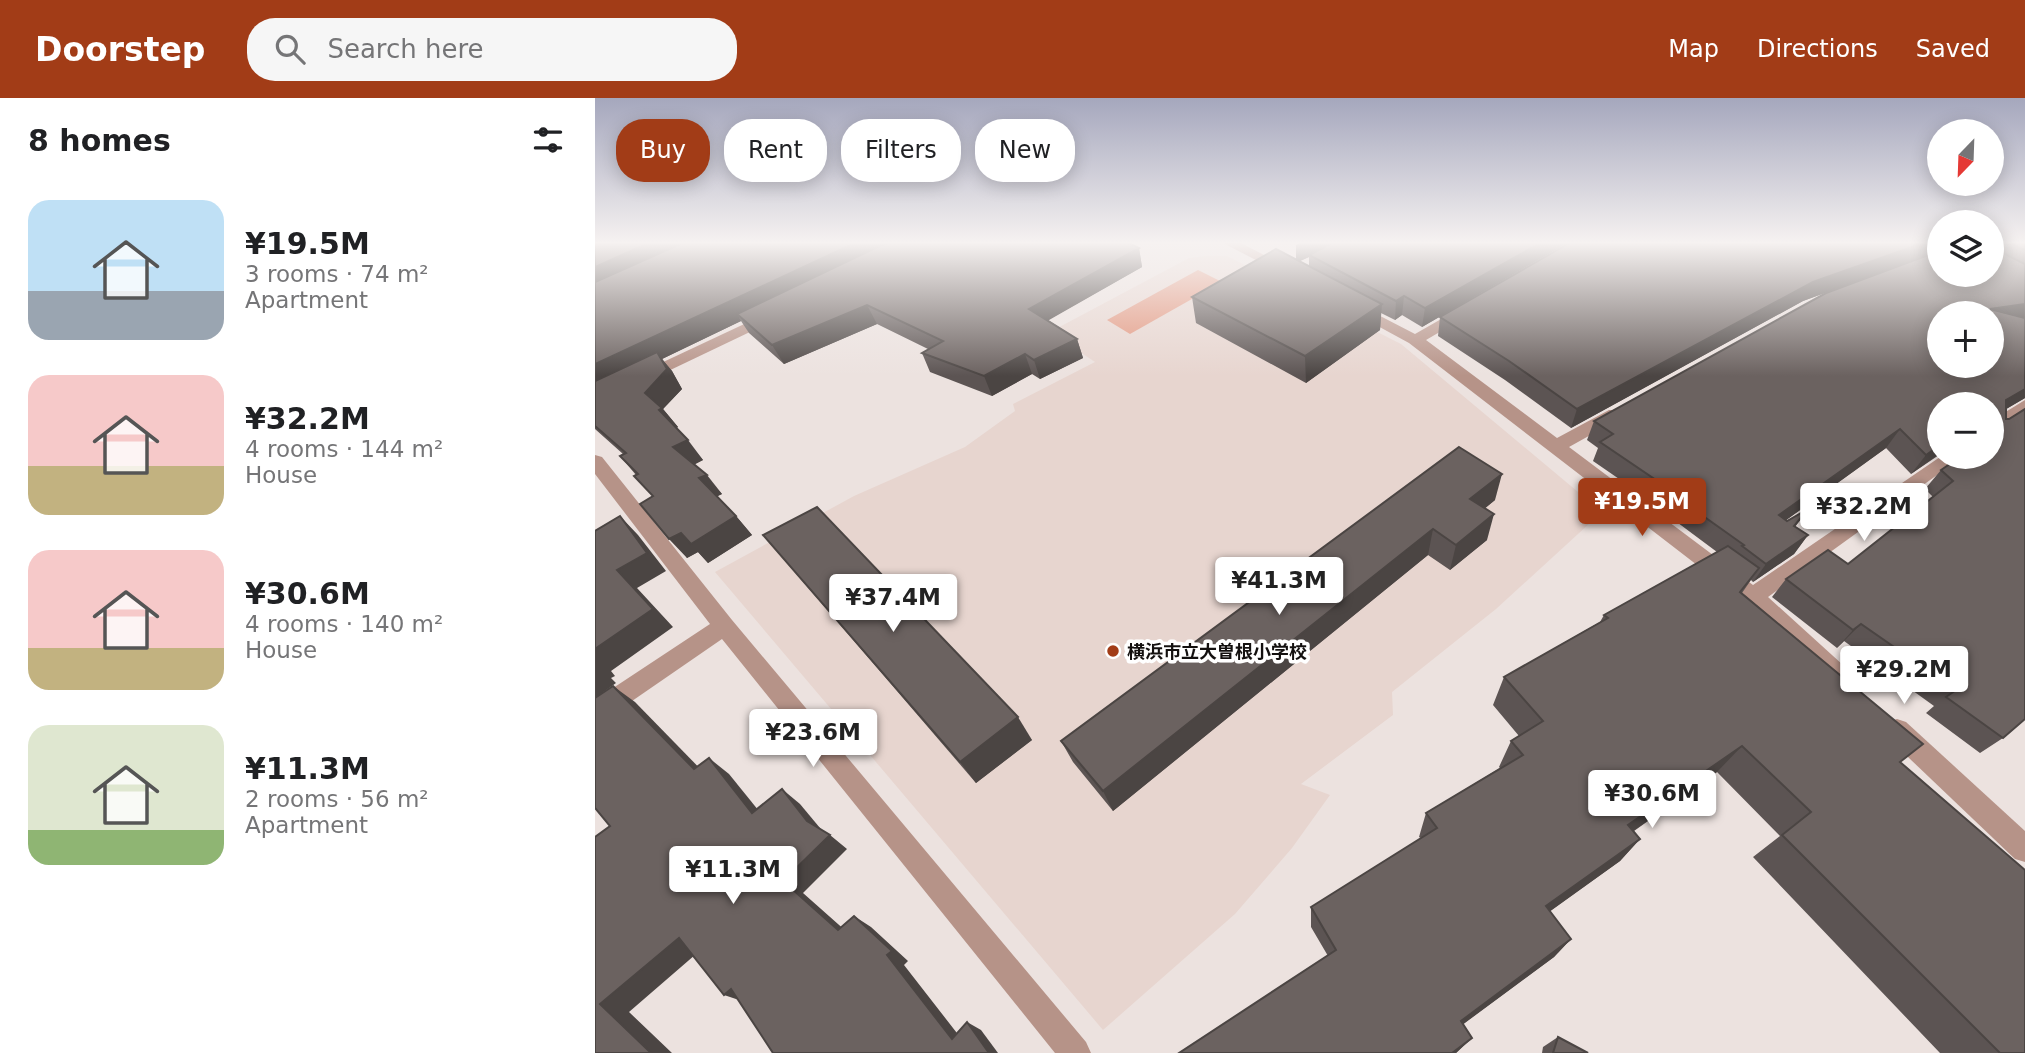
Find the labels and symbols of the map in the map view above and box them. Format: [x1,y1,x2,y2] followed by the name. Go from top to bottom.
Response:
[1927,119,2004,196] north arrow
[1585,478,1699,538] pin: ¥19.5M
[1807,484,1921,543] pin: ¥32.2M
[1222,558,1336,617] pin: ¥41.3M
[836,574,950,634] pin: ¥37.4M
[1127,641,1307,662] place label: 横浜市立大曽根小学校
[1105,643,1121,659] marker: 横浜市立大曽根小学校
[1847,646,1961,706] pin: ¥29.2M
[756,710,870,769] pin: ¥23.6M
[1595,770,1709,830] pin: ¥30.6M
[676,846,790,906] pin: ¥11.3M

